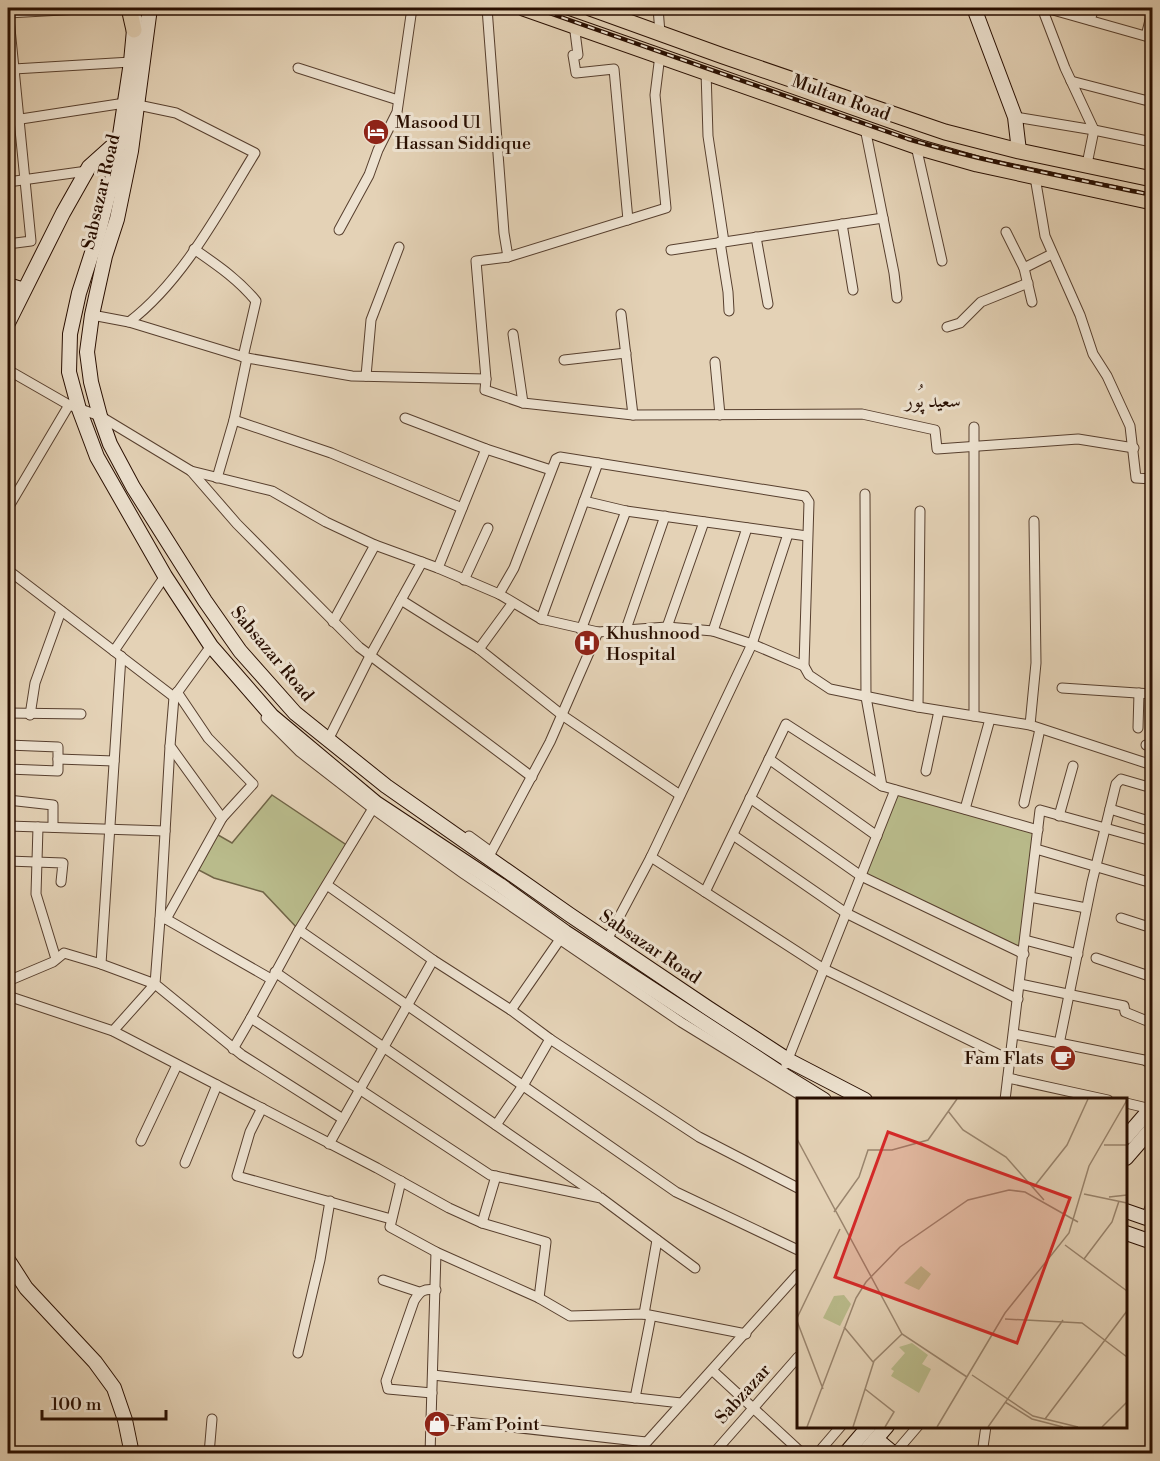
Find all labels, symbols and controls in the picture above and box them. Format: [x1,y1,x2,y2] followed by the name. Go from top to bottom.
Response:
[788,70,894,127] street label: Multan Road
[395,111,531,155] place label: Masood Ul Hassan Siddique
[361,117,391,147] hotel icon: Masood Ul Hassan Siddique
[77,131,126,252] street label: Sabsazar Road
[903,384,961,415] district label: سعید پُور
[225,602,319,707] street label: Sabsazar Road
[606,622,701,666] place label: Khushnood Hospital
[572,628,602,658] hospital icon: Khushnood Hospital
[595,905,706,990] street label: Sabsazar Road
[1048,1043,1078,1073] cafe icon: Fam Flats
[964,1047,1044,1070] place label: Fam Flats
[797,1098,1127,1428] inset map
[710,1359,776,1429] street label: Sabzazar
[42,1383,166,1421] scale bar
[51,1393,102,1416] text: 100 m
[422,1409,452,1439] shop icon: Fam Point
[456,1413,540,1436] place label: Fam Point

